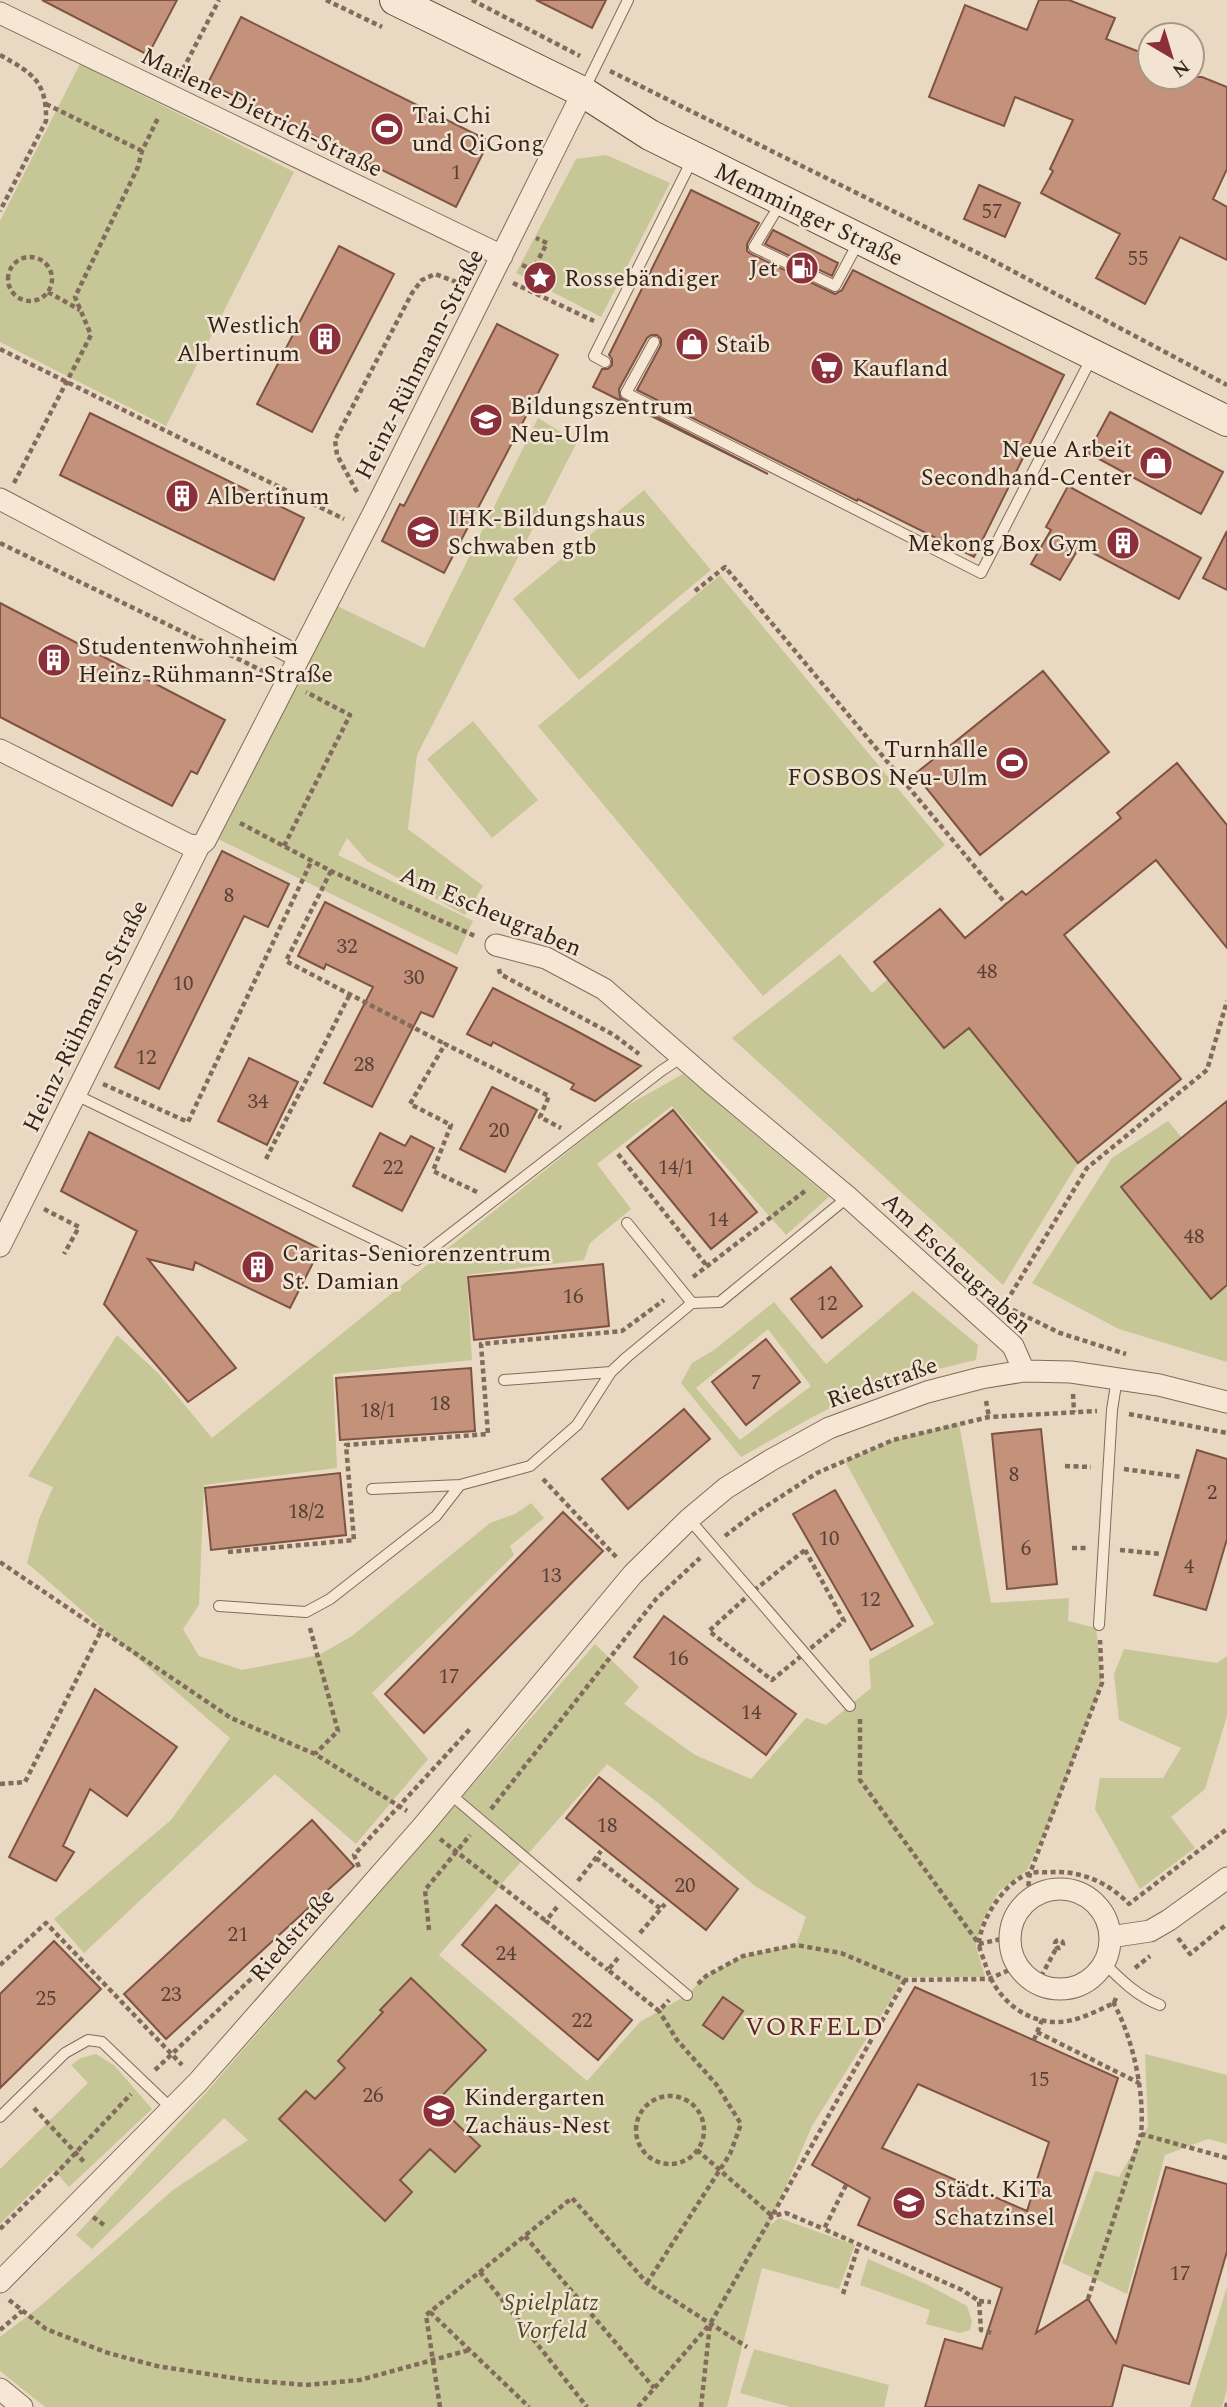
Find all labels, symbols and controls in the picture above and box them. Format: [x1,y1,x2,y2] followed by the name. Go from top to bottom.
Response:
[1136,21,1206,91] north arrow
[135,39,389,187] street label: Marlene-Dietrich-Straße
[1166,52,1196,84] text: N
[412,98,544,162] place label: Tai Chi und QiGong
[368,110,406,148] sports icon: Tai Chi und QiGong
[708,153,909,276] street label: Memminger Straße
[451,157,461,189] house number: 1
[982,196,1003,228] house number: 57
[346,243,494,486] street label: Heinz-Rühmann-Straße
[1128,243,1149,275] house number: 55
[783,249,821,287] fuel station icon: Jet
[749,251,778,287] place label: Jet
[521,259,559,297] place icon: Rossebändiger
[564,261,719,297] place label: Rossebändiger
[176,308,300,372] place label: Westlich Albertinum
[306,320,344,358] building icon: Westlich Albertinum
[673,325,711,363] shop icon: Staib
[716,327,770,363] place label: Staib
[808,349,846,387] supermarket icon: Kaufland
[852,351,948,387] place label: Kaufland
[510,389,693,453] place label: Bildungszentrum Neu-Ulm
[467,401,505,439] school or university icon: Bildungszentrum Neu-Ulm
[921,432,1132,496] place label: Neue Arbeit Secondhand-Center
[1137,444,1175,482] shop icon: Neue Arbeit Secondhand-Center
[163,477,201,515] building icon: Albertinum
[206,479,330,515] place label: Albertinum
[448,501,646,565] place label: IHK-Bildungshaus Schwaben gtb
[404,513,442,551] school or university icon: IHK-Bildungshaus Schwaben gtb
[1104,524,1142,562] building icon: Mekong Box Gym
[907,526,1098,562] place label: Mekong Box Gym
[78,629,333,693] place label: Studentenwohnheim Heinz-Rühmann-Straße
[35,641,73,679] building icon: Studentenwohnheim Heinz-Rühmann-Straße
[787,732,988,796] place label: Turnhalle FOSBOS Neu-Ulm
[993,744,1031,782] sports icon: Turnhalle FOSBOS Neu-Ulm
[394,857,587,967] street label: Am Escheugraben
[224,880,234,912] house number: 8
[14,894,158,1139] street label: Heinz-Rühmann-Straße
[337,931,358,963] house number: 32
[977,956,998,988] house number: 48
[404,962,425,994] house number: 30
[173,968,194,1000] house number: 10
[136,1042,157,1074] house number: 12
[354,1049,375,1081] house number: 28
[248,1086,269,1118] house number: 34
[489,1115,510,1147] house number: 20
[383,1152,404,1184] house number: 22
[658,1152,694,1184] house number: 14/1
[873,1184,1040,1343] street label: Am Escheugraben
[708,1204,729,1236] house number: 14
[1184,1221,1205,1253] house number: 48
[282,1236,551,1300] place label: Caritas-Seniorenzentrum St. Damian
[239,1248,277,1286] building icon: Caritas-Seniorenzentrum St. Damian
[563,1281,584,1313] house number: 16
[817,1288,838,1320] house number: 12
[822,1347,942,1419] street label: Riedstraße
[751,1367,761,1399] house number: 7
[430,1388,451,1420] house number: 18
[360,1395,396,1427] house number: 18/1
[1009,1459,1019,1491] house number: 8
[1207,1477,1217,1509] house number: 2
[288,1496,324,1528] house number: 18/2
[819,1523,840,1555] house number: 10
[1021,1533,1031,1565] house number: 6
[1184,1551,1195,1583] house number: 4
[541,1560,562,1592] house number: 13
[860,1584,881,1616] house number: 12
[668,1643,689,1675] house number: 16
[439,1661,460,1693] house number: 17
[741,1697,762,1729] house number: 14
[597,1810,618,1842] house number: 18
[675,1870,696,1902] house number: 20
[241,1880,344,1991] street label: Riedstraße
[228,1919,249,1951] house number: 21
[496,1938,517,1970] house number: 24
[161,1979,182,2011] house number: 23
[36,1983,57,2015] house number: 25
[572,2005,593,2037] house number: 22
[745,2007,885,2047] district label: VORFELD
[1029,2064,1050,2096] house number: 15
[363,2080,384,2112] house number: 26
[464,2080,611,2144] place label: Kindergarten Zachäus-Nest
[420,2092,458,2130] school or university icon: Kindergarten Zachäus-Nest
[934,2172,1055,2236] place label: Städt. KiTa Schatzinsel
[890,2184,928,2222] school or university icon: Städt. KiTa Schatzinsel
[1170,2258,1191,2290] house number: 17
[503,2285,599,2349] park label: Spielplatz Vorfeld

